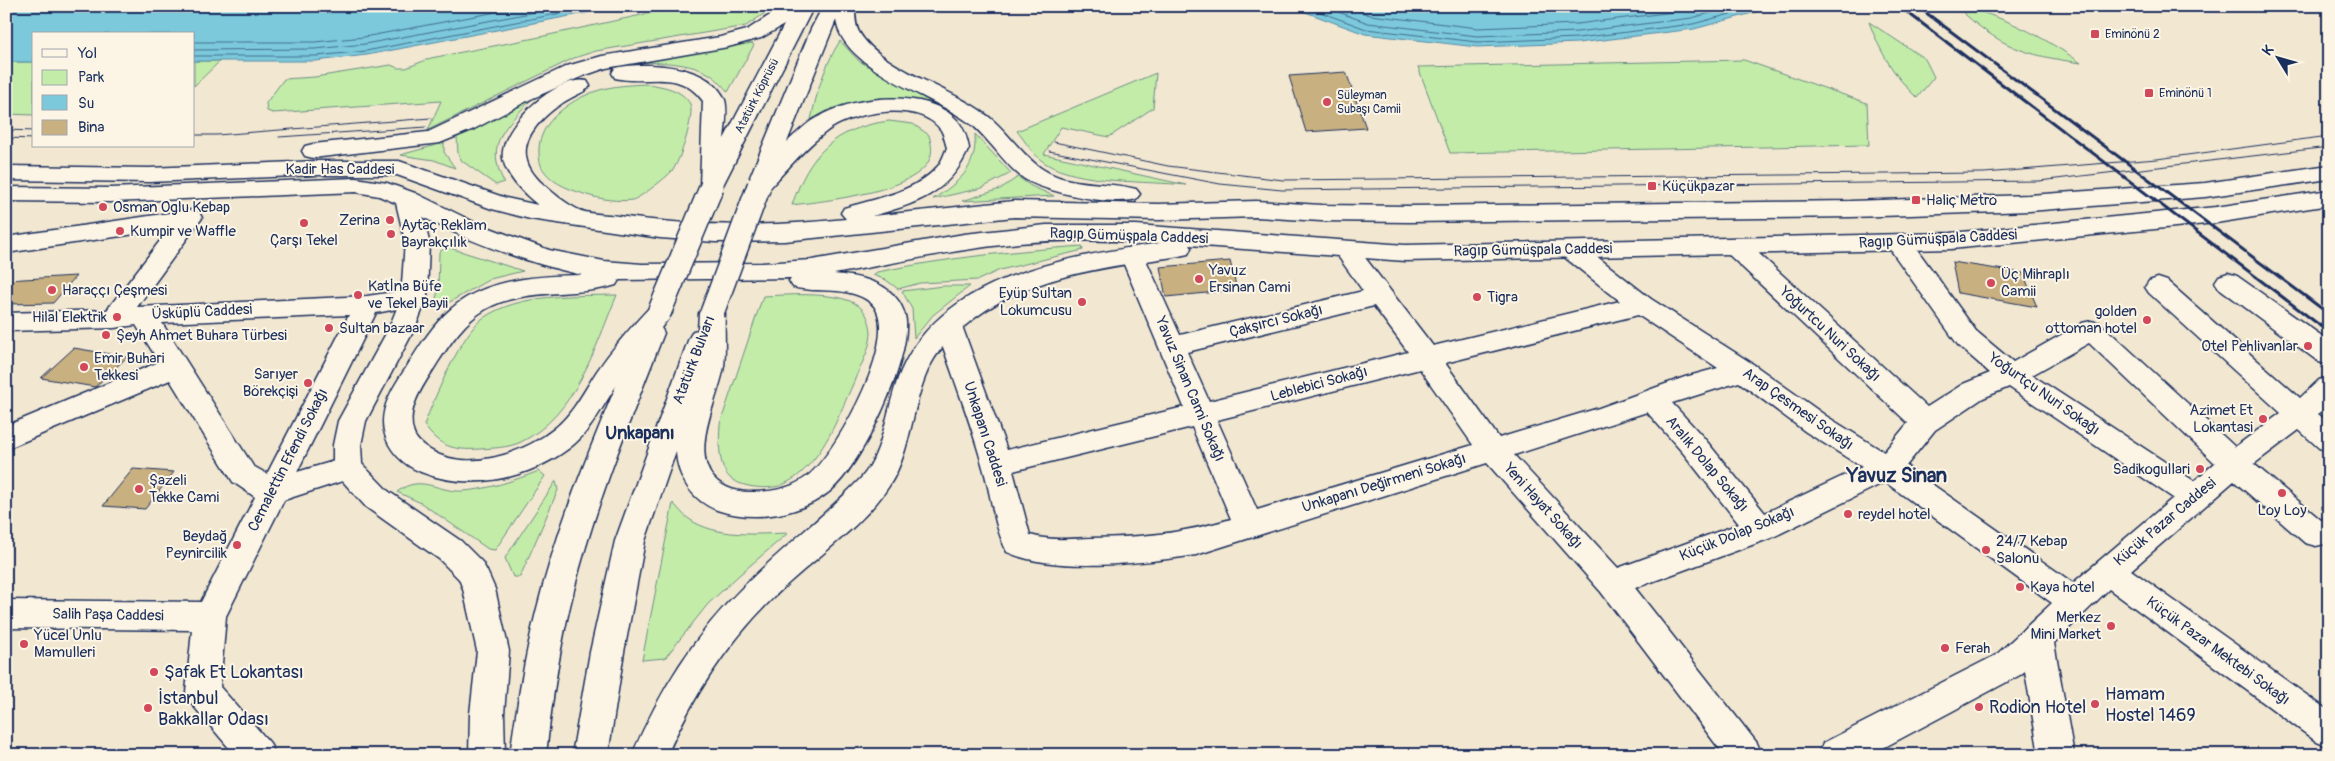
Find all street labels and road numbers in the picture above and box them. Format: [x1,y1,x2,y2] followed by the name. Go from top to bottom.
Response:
[732,56,782,136] street label: Atatürk Köprüsü
[286,160,395,179] street label: Kadir Has Caddesi
[1049,224,1209,248] street label: Ragıp Gümüşpala Caddesi
[1858,225,2018,253] street label: Ragıp Gümüşpala Caddesi
[1453,239,1613,261] street label: Ragıp Gümüşpala Caddesi
[1775,282,1885,386] street label: Yoğurtcu Nuri Sokağı
[151,300,253,324] street label: Üsküplü Caddesi
[1227,300,1325,342] street label: Çakşırcı Sokağı
[668,313,720,407] street label: Atatürk Bulvarı
[1150,313,1229,464] street label: Yavuz Sinan Cami Sokağı
[1984,348,2103,440] street label: Yoğurtçu Nuri Sokağı
[1268,362,1370,406] street label: Leblebici Sokağı
[1739,364,1857,454] street label: Arap Çesmesi Sokağı
[959,379,1011,489] street label: Unkapanı Caddesi
[244,385,332,535] street label: Cemalettin Efendi Sokağı
[1661,412,1753,516] street label: Aralık Dolap Sokağı
[1300,449,1468,517] street label: Unkapanı Değirmeni Sokağı
[1499,458,1587,553] street label: Yeni Hayat Sokağı
[2110,473,2220,570] street label: Küçük Pazar Caddesi
[1677,502,1797,566] street label: Küçük Dolap Sokağı
[2142,592,2294,710] street label: Küçük Pazar Mektebi Sokağı
[52,605,164,625] street label: Salih Paşa Caddesi

